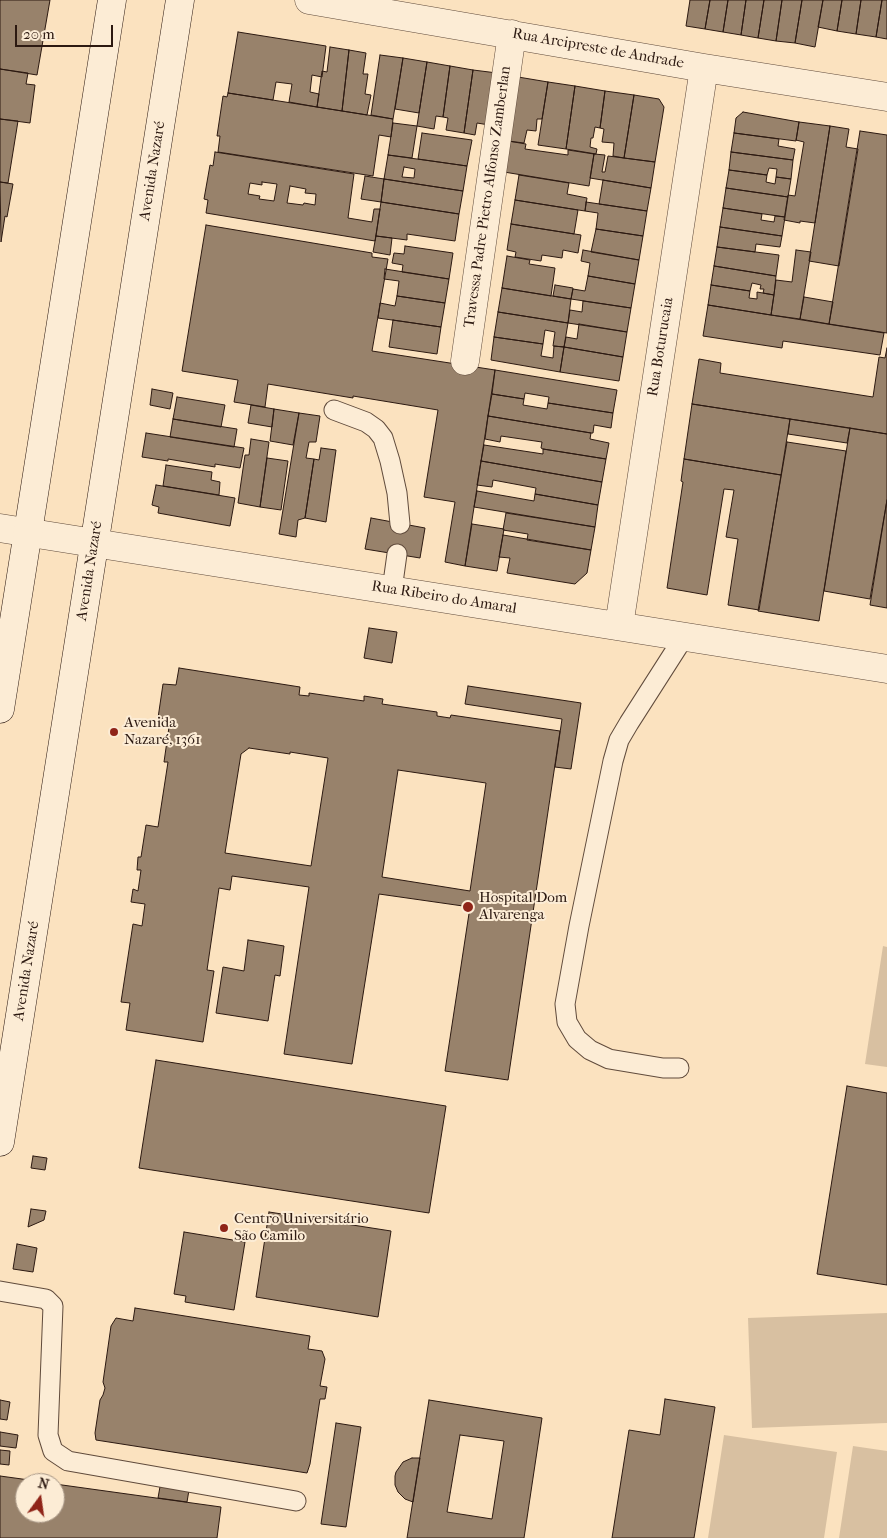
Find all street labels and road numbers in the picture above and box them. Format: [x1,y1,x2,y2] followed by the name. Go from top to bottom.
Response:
[511,25,685,73] street label: Rua Arcipreste de Andrade
[461,65,515,329] street label: Travessa Padre Pietro Alfonso Zamberlan
[136,120,170,222] street label: Avenida Nazaré
[644,296,678,398] street label: Rua Boturucaia
[73,520,107,622] street label: Avenida Nazaré
[370,578,518,618] street label: Rua Ribeiro do Amaral
[10,920,44,1022] street label: Avenida Nazaré

